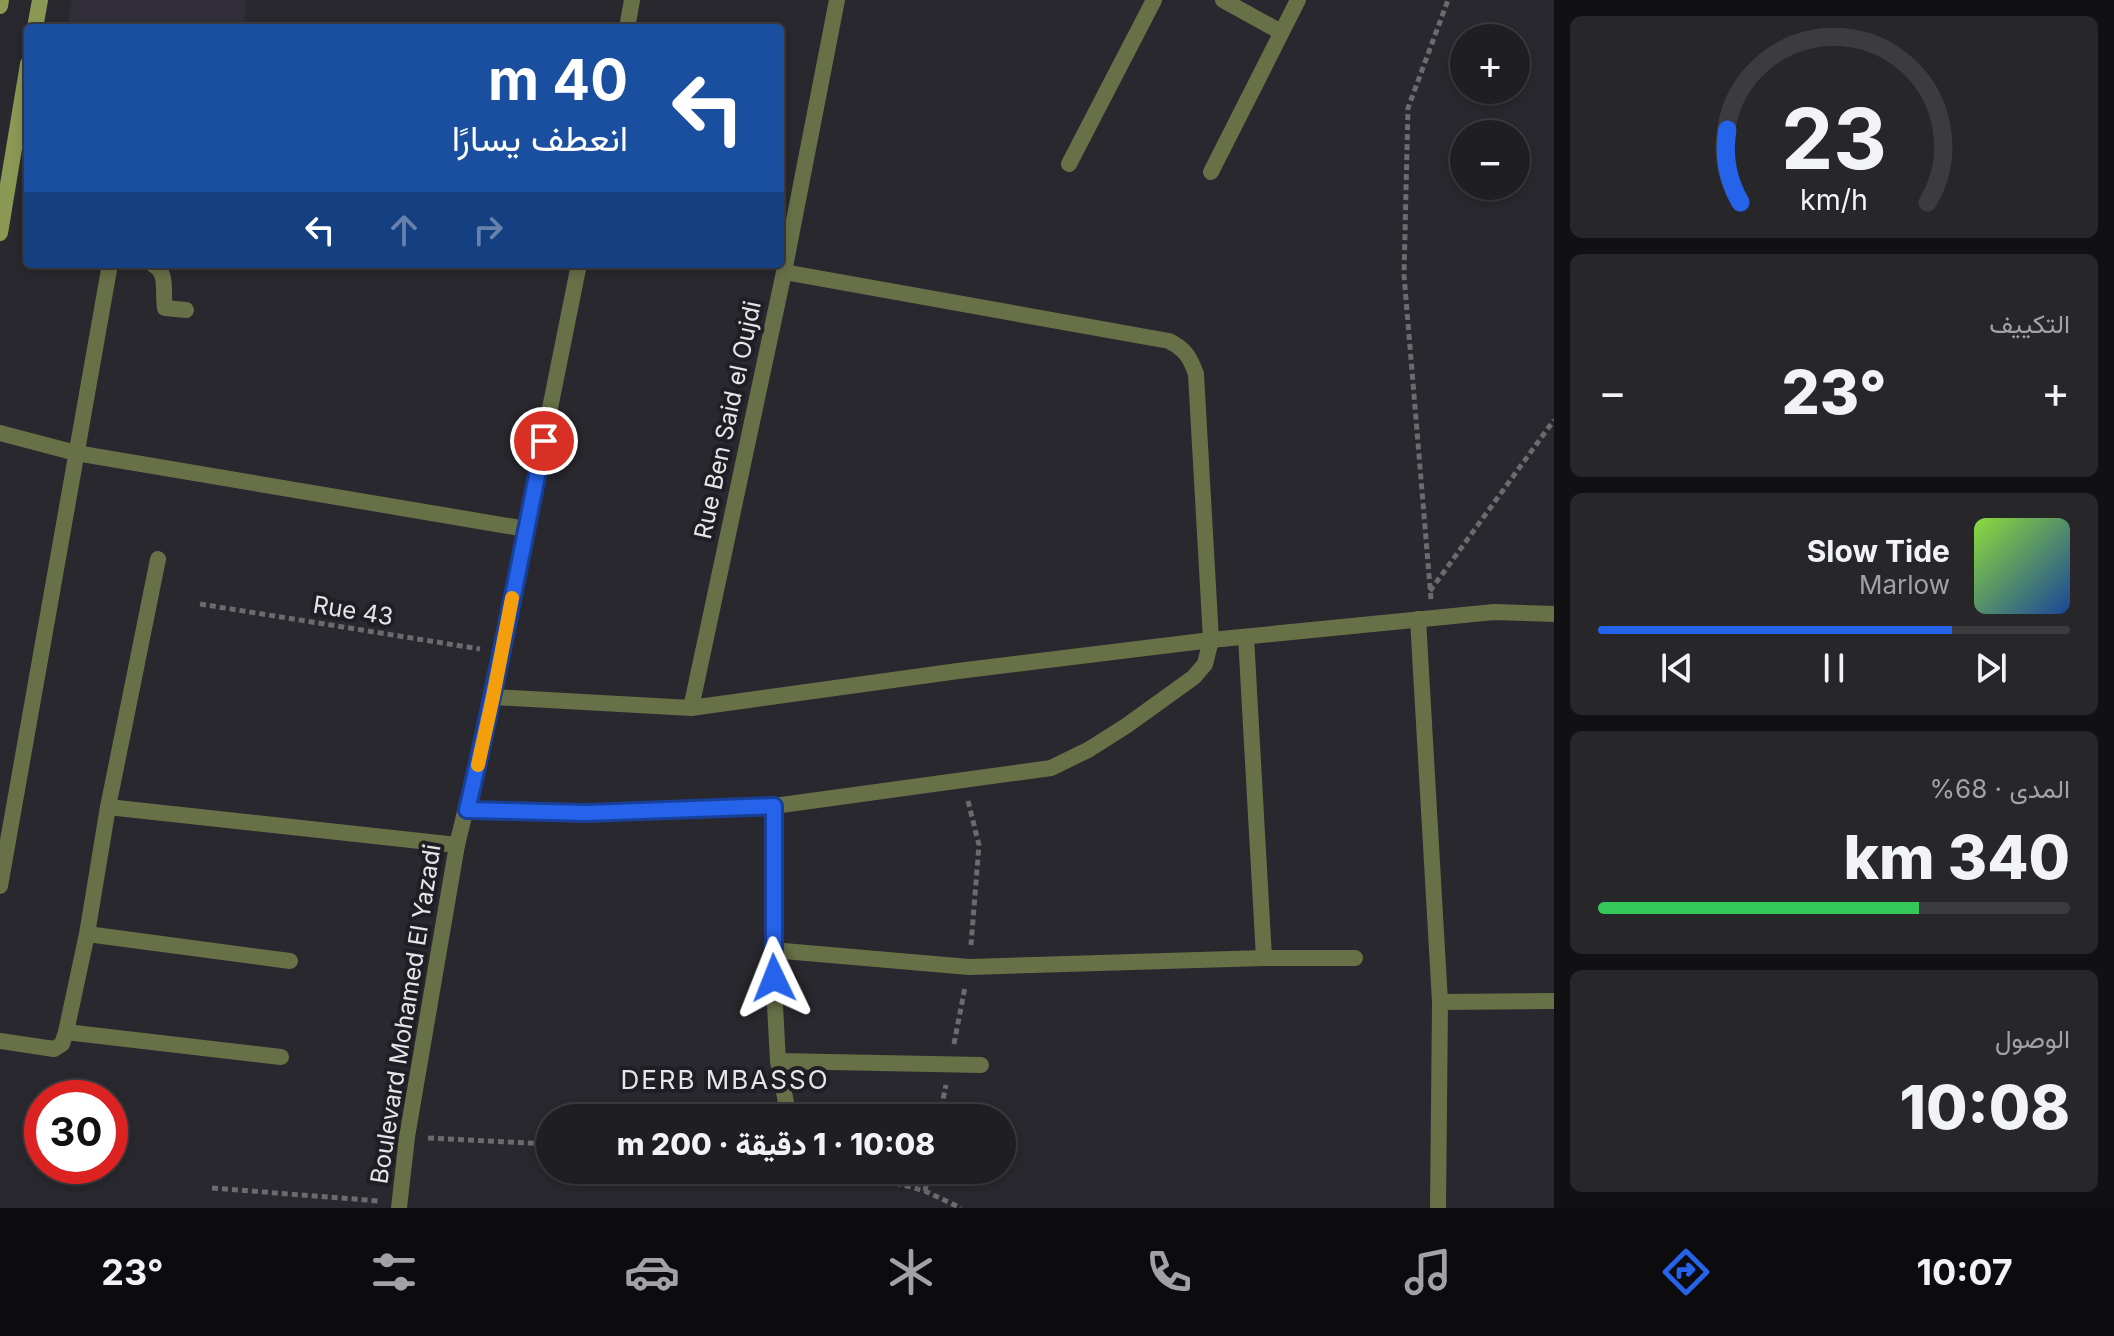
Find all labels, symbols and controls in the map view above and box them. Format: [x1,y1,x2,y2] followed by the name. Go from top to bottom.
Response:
[1450,24,1530,200] map controls
[1450,24,1530,104] button: +
[488,46,628,114] text: 40 m
[656,56,760,160] icon: left
[1781,88,1887,189] text: 23
[452,116,628,160] text: انعطف يسارًا
[1450,120,1530,200] button: −
[1800,182,1868,217] text: km/h
[298,208,342,252] icon: left
[382,208,426,252] icon: ahead
[466,208,510,252] icon: right
[688,298,767,542] street label: Rue Ben Said el Oujdi
[1989,308,2070,339] text: التكييف
[1781,356,1887,428] text: 23°
[1598,365,1627,419] text: −
[2041,365,2070,419] text: +
[510,407,578,475] pin
[522,419,566,463] icon: arrive
[1807,533,1950,569] text: Slow Tide
[1859,569,1950,600] text: Marlow
[311,590,395,631] street label: Rue 43
[1655,646,1699,690] icon: previous
[1812,646,1856,690] icon: pause
[1969,646,2013,690] icon: next
[1930,773,2070,804] text: المدى · 68%
[1843,821,2070,893] text: 340 km
[364,842,447,1186] street label: Boulevard Mohamed El Yazadi
[732,936,816,1020] position arrow
[1995,1023,2070,1054] text: الوصول
[620,1064,830,1095] district label: DERB MBASSO
[1899,1071,2070,1143] text: 10:08
[24,1080,128,1184] speed limit sign: 30
[617,1126,935,1162] text: 10:08 · 1 دقيقة · 200 m
[366,1244,422,1300] icon: filters
[624,1244,680,1300] icon: car
[883,1244,939,1300] icon: climate
[1141,1244,1197,1300] icon: phone
[1400,1244,1456,1300] icon: music
[1658,1244,1714,1300] icon: directions
[101,1250,164,1294] text: 23°
[1916,1250,2013,1294] text: 10:07

